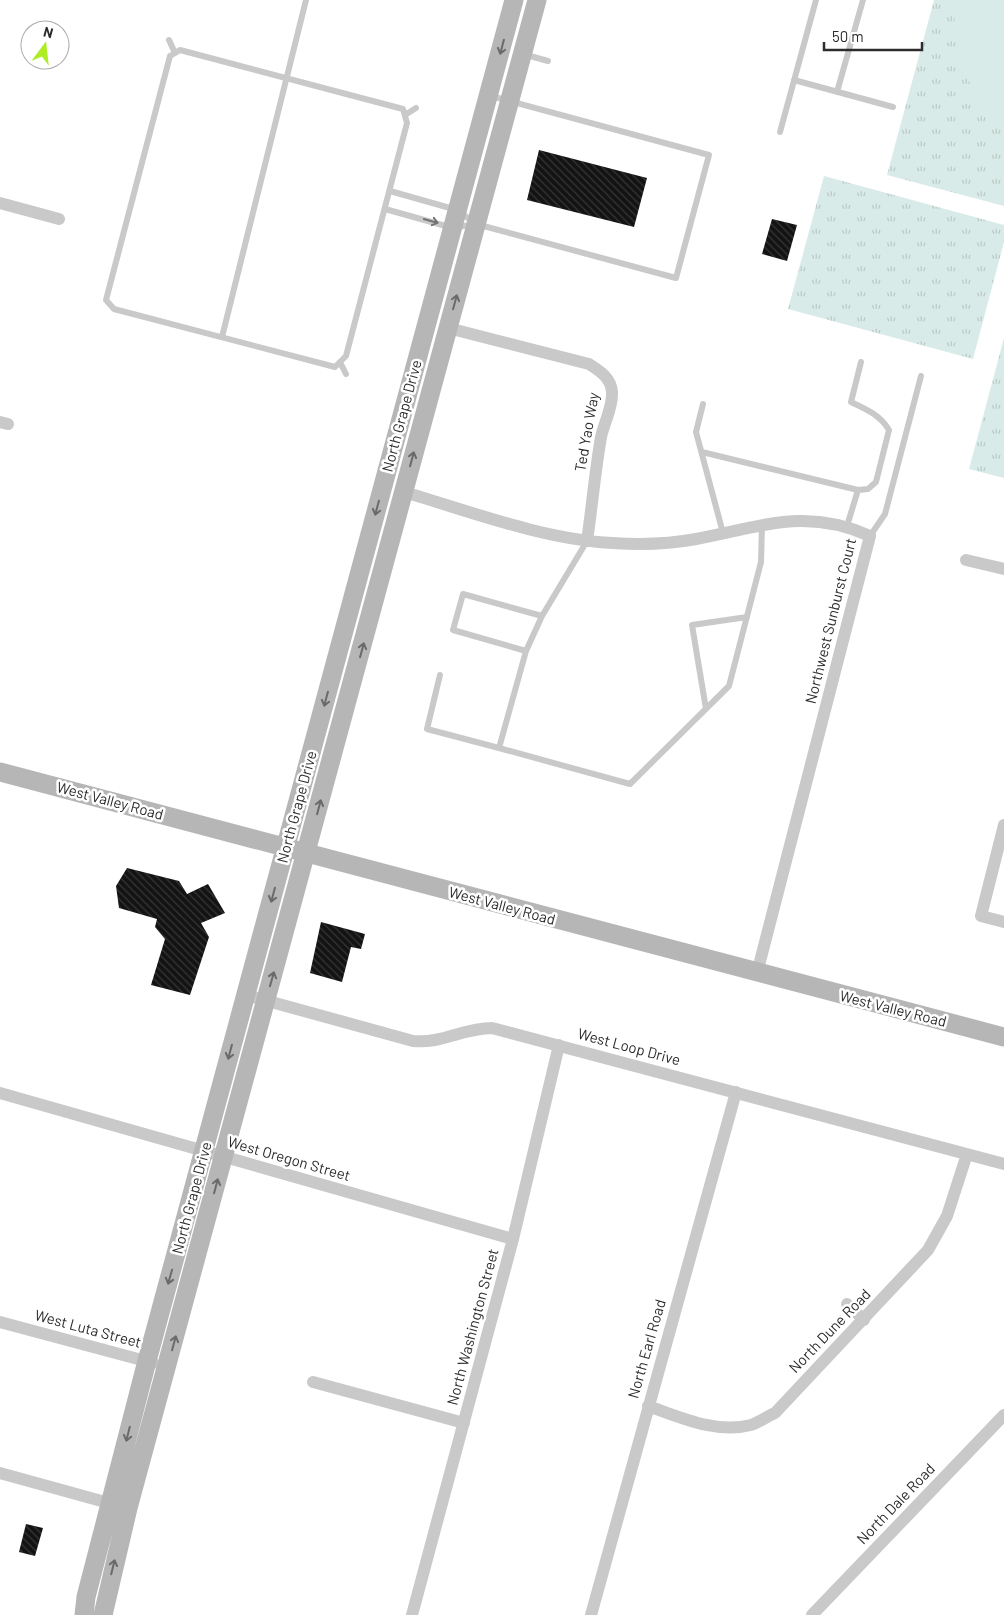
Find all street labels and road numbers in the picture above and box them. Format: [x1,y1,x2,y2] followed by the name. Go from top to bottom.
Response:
[377,358,425,474] street label: North Grape Drive
[570,391,602,473] street label: Ted Yao Way
[801,536,859,705] street label: Northwest Sunburst Court
[272,749,320,865] street label: North Grape Drive
[55,777,165,823] street label: West Valley Road
[447,882,557,928] street label: West Valley Road
[838,986,949,1030] street label: West Valley Road
[576,1024,683,1068] street label: West Loop Drive
[226,1132,353,1184] street label: West Oregon Street
[167,1140,215,1256] street label: North Grape Drive
[442,1246,502,1407] street label: North Washington Street
[785,1285,874,1376] street label: North Dune Road
[623,1297,669,1400] street label: North Earl Road
[33,1305,144,1351] street label: West Luta Street
[852,1459,938,1547] street label: North Dale Road

